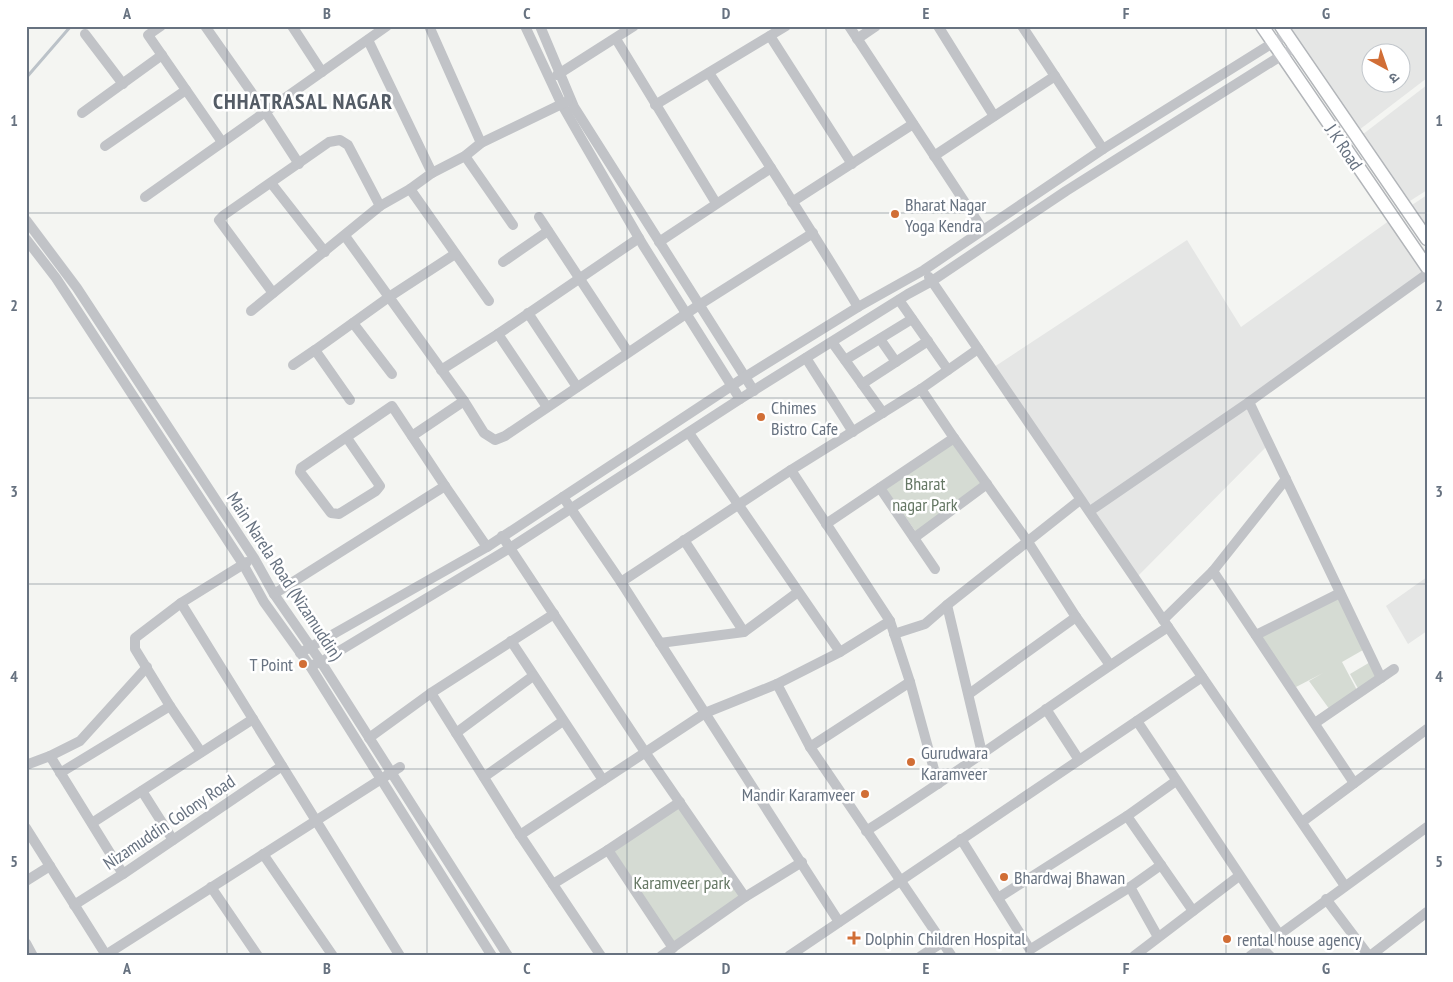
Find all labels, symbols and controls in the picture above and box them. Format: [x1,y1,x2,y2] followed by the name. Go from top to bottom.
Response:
[122,3,132,23] text: A
[323,3,331,23] text: B
[523,3,531,23] text: C
[722,3,731,23] text: D
[923,3,930,23] text: E
[1123,3,1130,23] text: F
[1322,3,1330,23] text: G
[1360,42,1410,92] north arrow
[1385,68,1403,88] text: उ
[213,87,393,115] district label: CHHATRASAL NAGAR
[10,110,18,130] text: 1
[1435,110,1443,130] text: 1
[1320,119,1368,175] street label: J K Road
[905,193,986,237] place label: Bharat Nagar Yoga Kendra
[889,208,901,220] marker: Bharat Nagar Yoga Kendra
[10,295,18,315] text: 2
[1435,295,1443,315] text: 2
[771,396,838,440] place label: Chimes Bistro Cafe
[755,411,767,423] marker: Chimes Bistro Cafe
[892,472,958,516] park label: Bharat nagar Park
[10,481,18,501] text: 3
[1435,481,1443,501] text: 3
[222,488,348,665] street label: Main Narela Road (Nizamuddin)
[250,653,293,676] place label: T Point
[297,658,309,670] marker: T Point
[10,666,18,686] text: 4
[1435,666,1443,686] text: 4
[921,741,988,785] place label: Gurudwara Karamveer
[905,756,917,768] marker: Gurudwara Karamveer
[99,769,239,875] street label: Nizamuddin Colony Road
[742,783,855,806] place label: Mandir Karamveer
[859,788,871,800] marker: Mandir Karamveer
[10,851,18,871] text: 5
[1435,851,1443,871] text: 5
[1014,866,1125,889] place label: Bhardwaj Bhawan
[634,871,730,894] park label: Karamveer park
[998,871,1010,883] marker: Bhardwaj Bhawan
[865,927,1026,950] place label: Dolphin Children Hospital
[1237,928,1362,951] place label: rental house agency
[847,931,861,945] marker: Dolphin Children Hospital
[1221,933,1233,945] marker: rental house agency
[122,958,132,978] text: A
[323,958,331,978] text: B
[523,958,531,978] text: C
[722,958,731,978] text: D
[923,958,930,978] text: E
[1123,958,1130,978] text: F
[1322,958,1330,978] text: G

